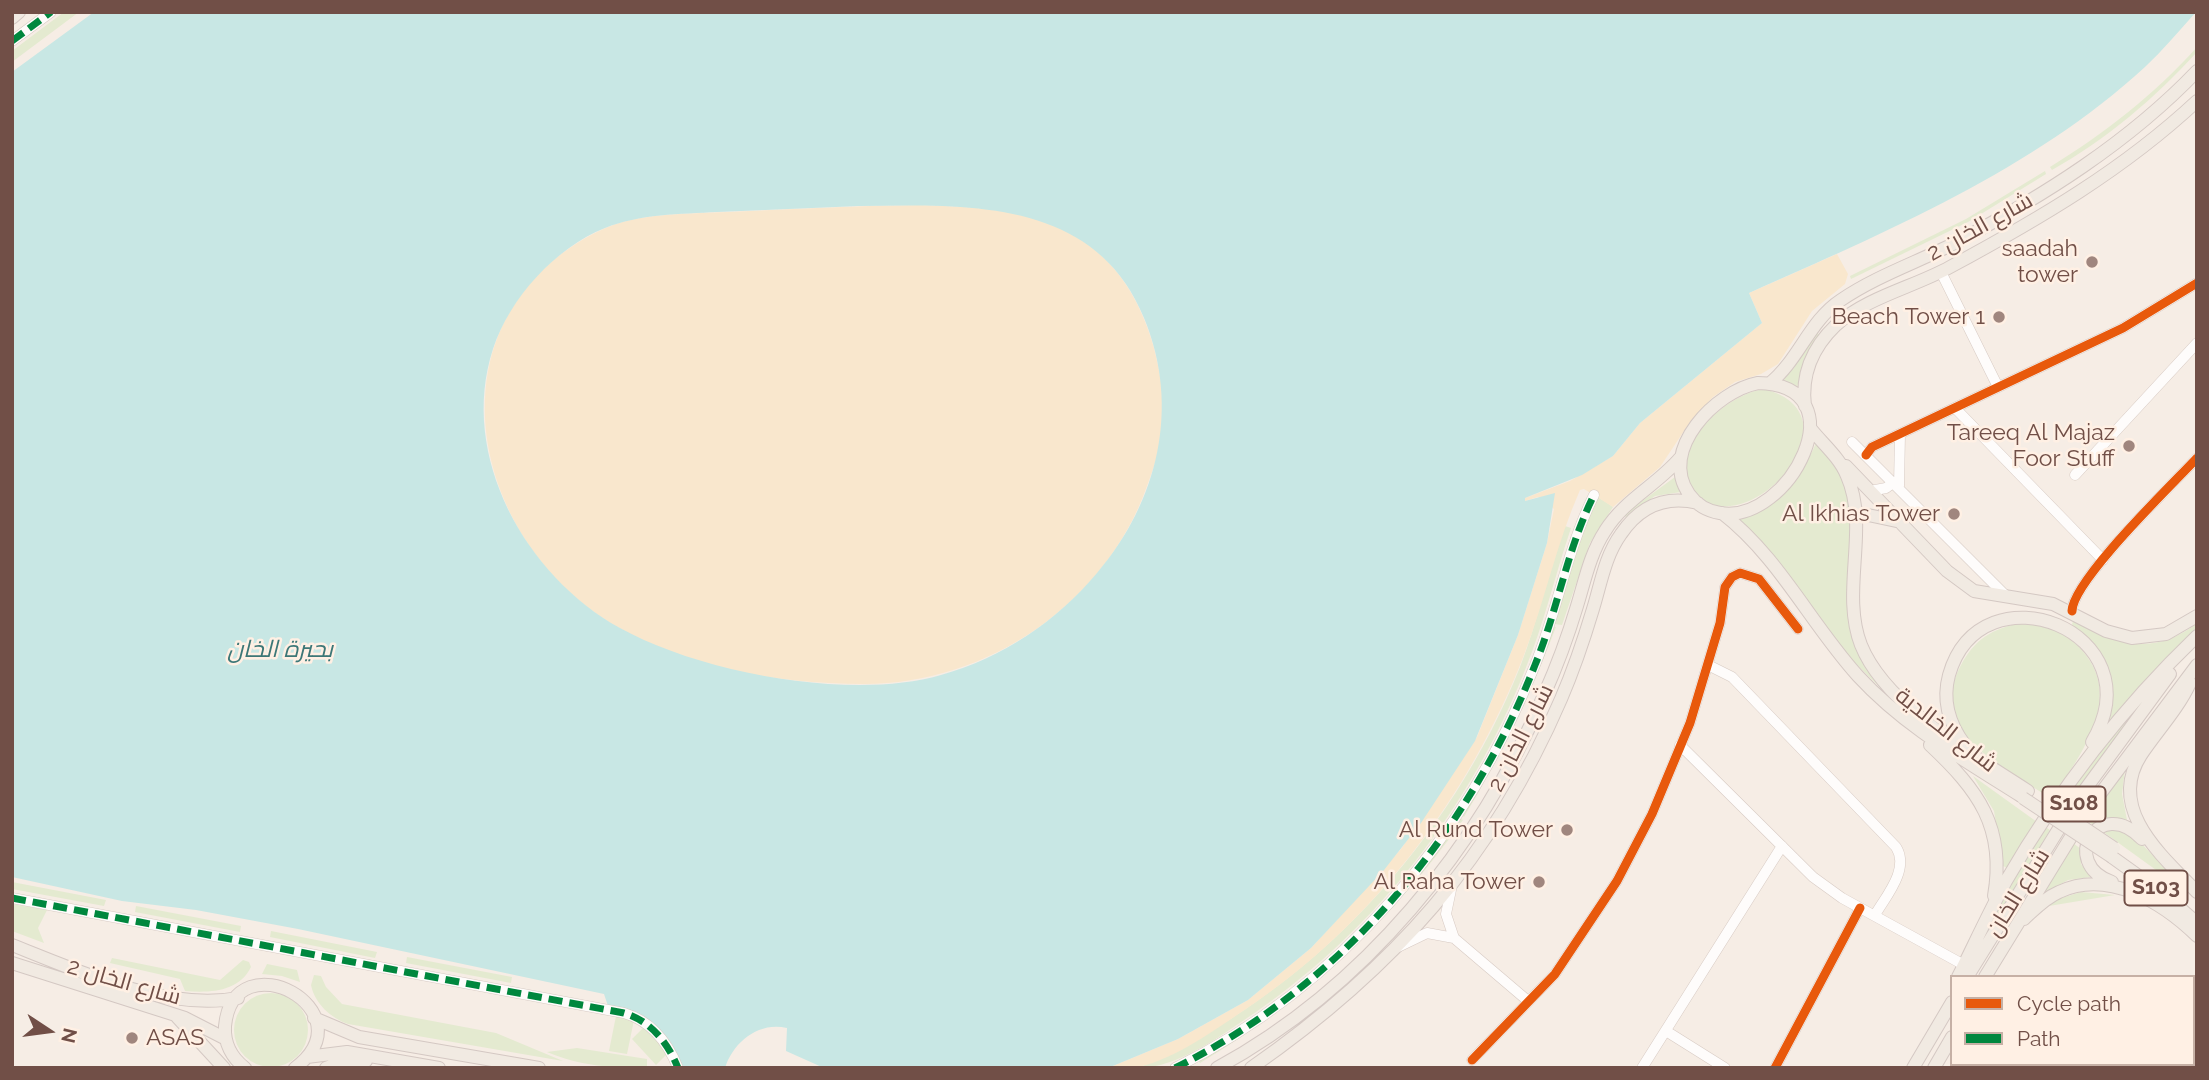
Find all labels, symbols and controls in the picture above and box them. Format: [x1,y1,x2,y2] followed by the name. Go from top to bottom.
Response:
[1922,187,2038,267] street label: شارع الخان 2
[2002,235,2078,289] place label: saadah tower
[2084,254,2100,270] marker: saadah tower
[1831,303,1985,331] place label: Beach Tower 1
[1991,309,2007,325] marker: Beach Tower 1
[1947,419,2115,473] place label: Tareeq Al Majaz Foor Stuff
[2121,438,2137,454] marker: Tareeq Al Majaz Foor Stuff
[1782,500,1940,528] place label: Al Ikhias Tower
[1946,506,1962,522] marker: Al Ikhias Tower
[227,636,333,664] water label: بحيرة الخان
[1482,680,1560,796] street label: شارع الخان 2
[1890,682,2002,778] street label: شارع الخالدية
[2042,786,2106,822] road number: S108
[1399,816,1553,844] place label: Al Rund Tower
[1559,822,1575,838] marker: Al Rund Tower
[1980,844,2056,942] street label: شارع الخان
[1374,868,1525,896] place label: Al Raha Tower
[2124,870,2188,906] road number: S103
[1531,874,1547,890] marker: Al Raha Tower
[64,953,184,1011] street label: شارع الخان 2
[1950,975,2195,1066] legend
[2017,991,2121,1016] text: Cycle path
[14,996,84,1066] north arrow
[146,1024,204,1052] place label: ASAS
[57,1026,82,1045] text: N
[2017,1026,2061,1051] text: Path
[124,1030,140,1046] marker: ASAS

